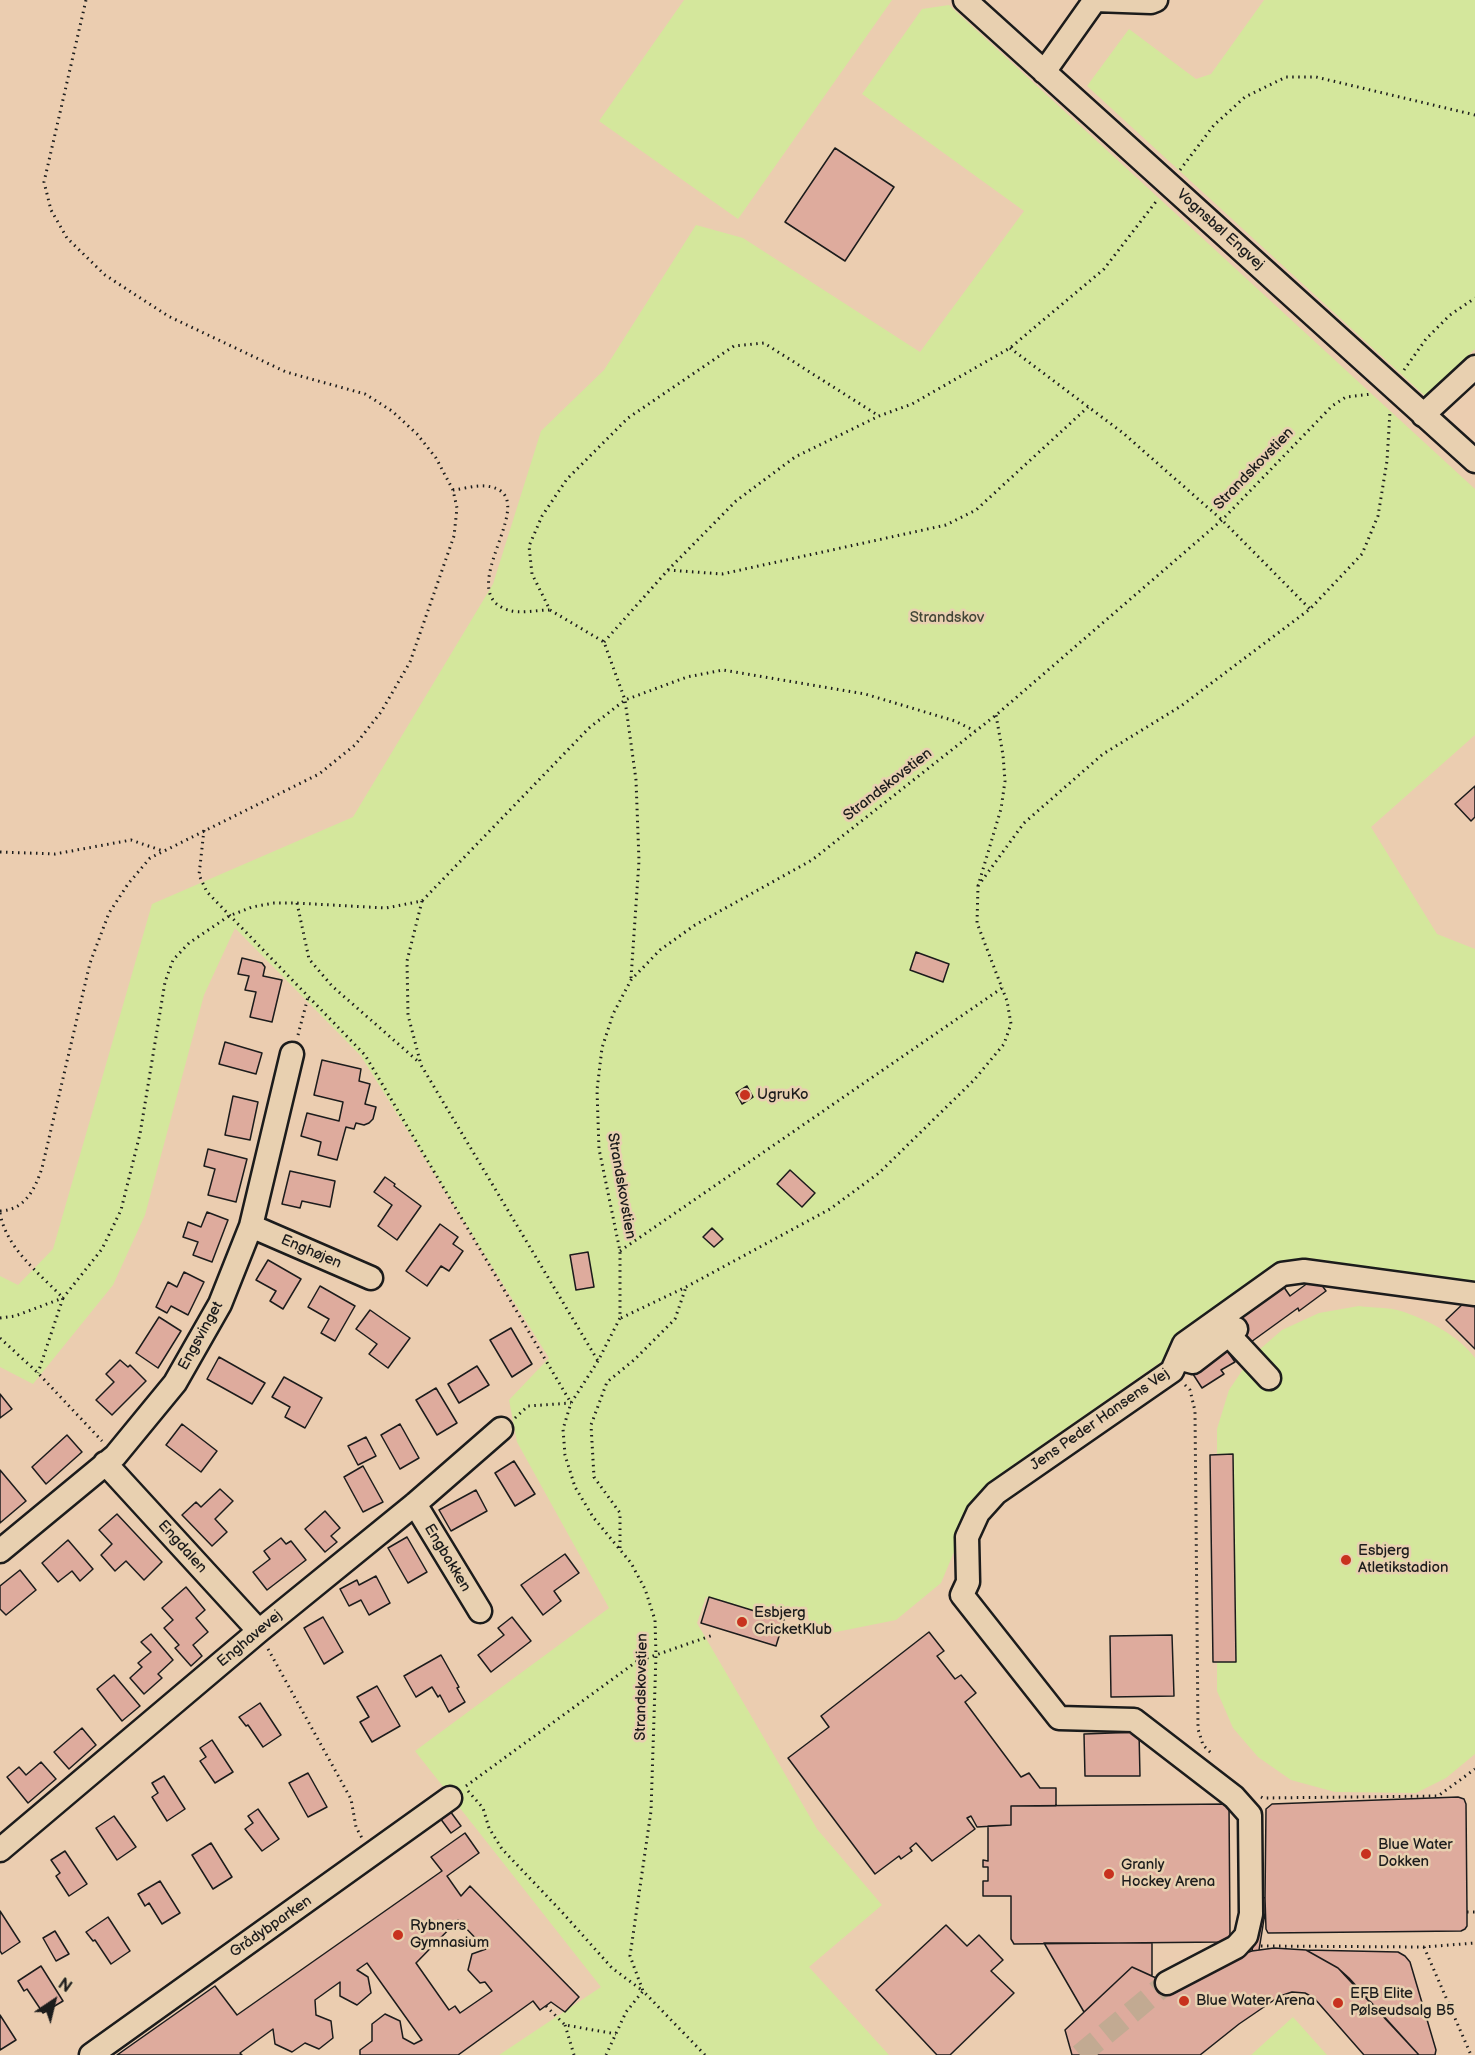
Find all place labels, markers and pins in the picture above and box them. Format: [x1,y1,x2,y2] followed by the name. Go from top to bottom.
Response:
[757,1086,808,1104] place label: UgruKo
[738,1088,752,1102] marker: UgruKo
[1358,1542,1449,1577] place label: Esbjerg Atletikstadion
[1339,1553,1353,1567] marker: Esbjerg Atletikstadion
[754,1604,832,1639] place label: Esbjerg CricketKlub
[735,1615,749,1629] marker: Esbjerg CricketKlub
[1378,1836,1453,1871] place label: Blue Water Dokken
[1359,1847,1373,1861] marker: Blue Water Dokken
[1121,1856,1215,1891] place label: Granly Hockey Arena
[1102,1867,1116,1881] marker: Granly Hockey Arena
[410,1917,489,1952] place label: Rybners Gymnasium
[391,1928,405,1942] marker: Rybners Gymnasium
[1350,1985,1455,2020] place label: EFB Elite Pølseudsalg B5
[1196,1992,1315,2010] place label: Blue Water Arena
[1177,1994,1191,2008] marker: Blue Water Arena
[1331,1996,1345,2010] marker: EFB Elite Pølseudsalg B5

